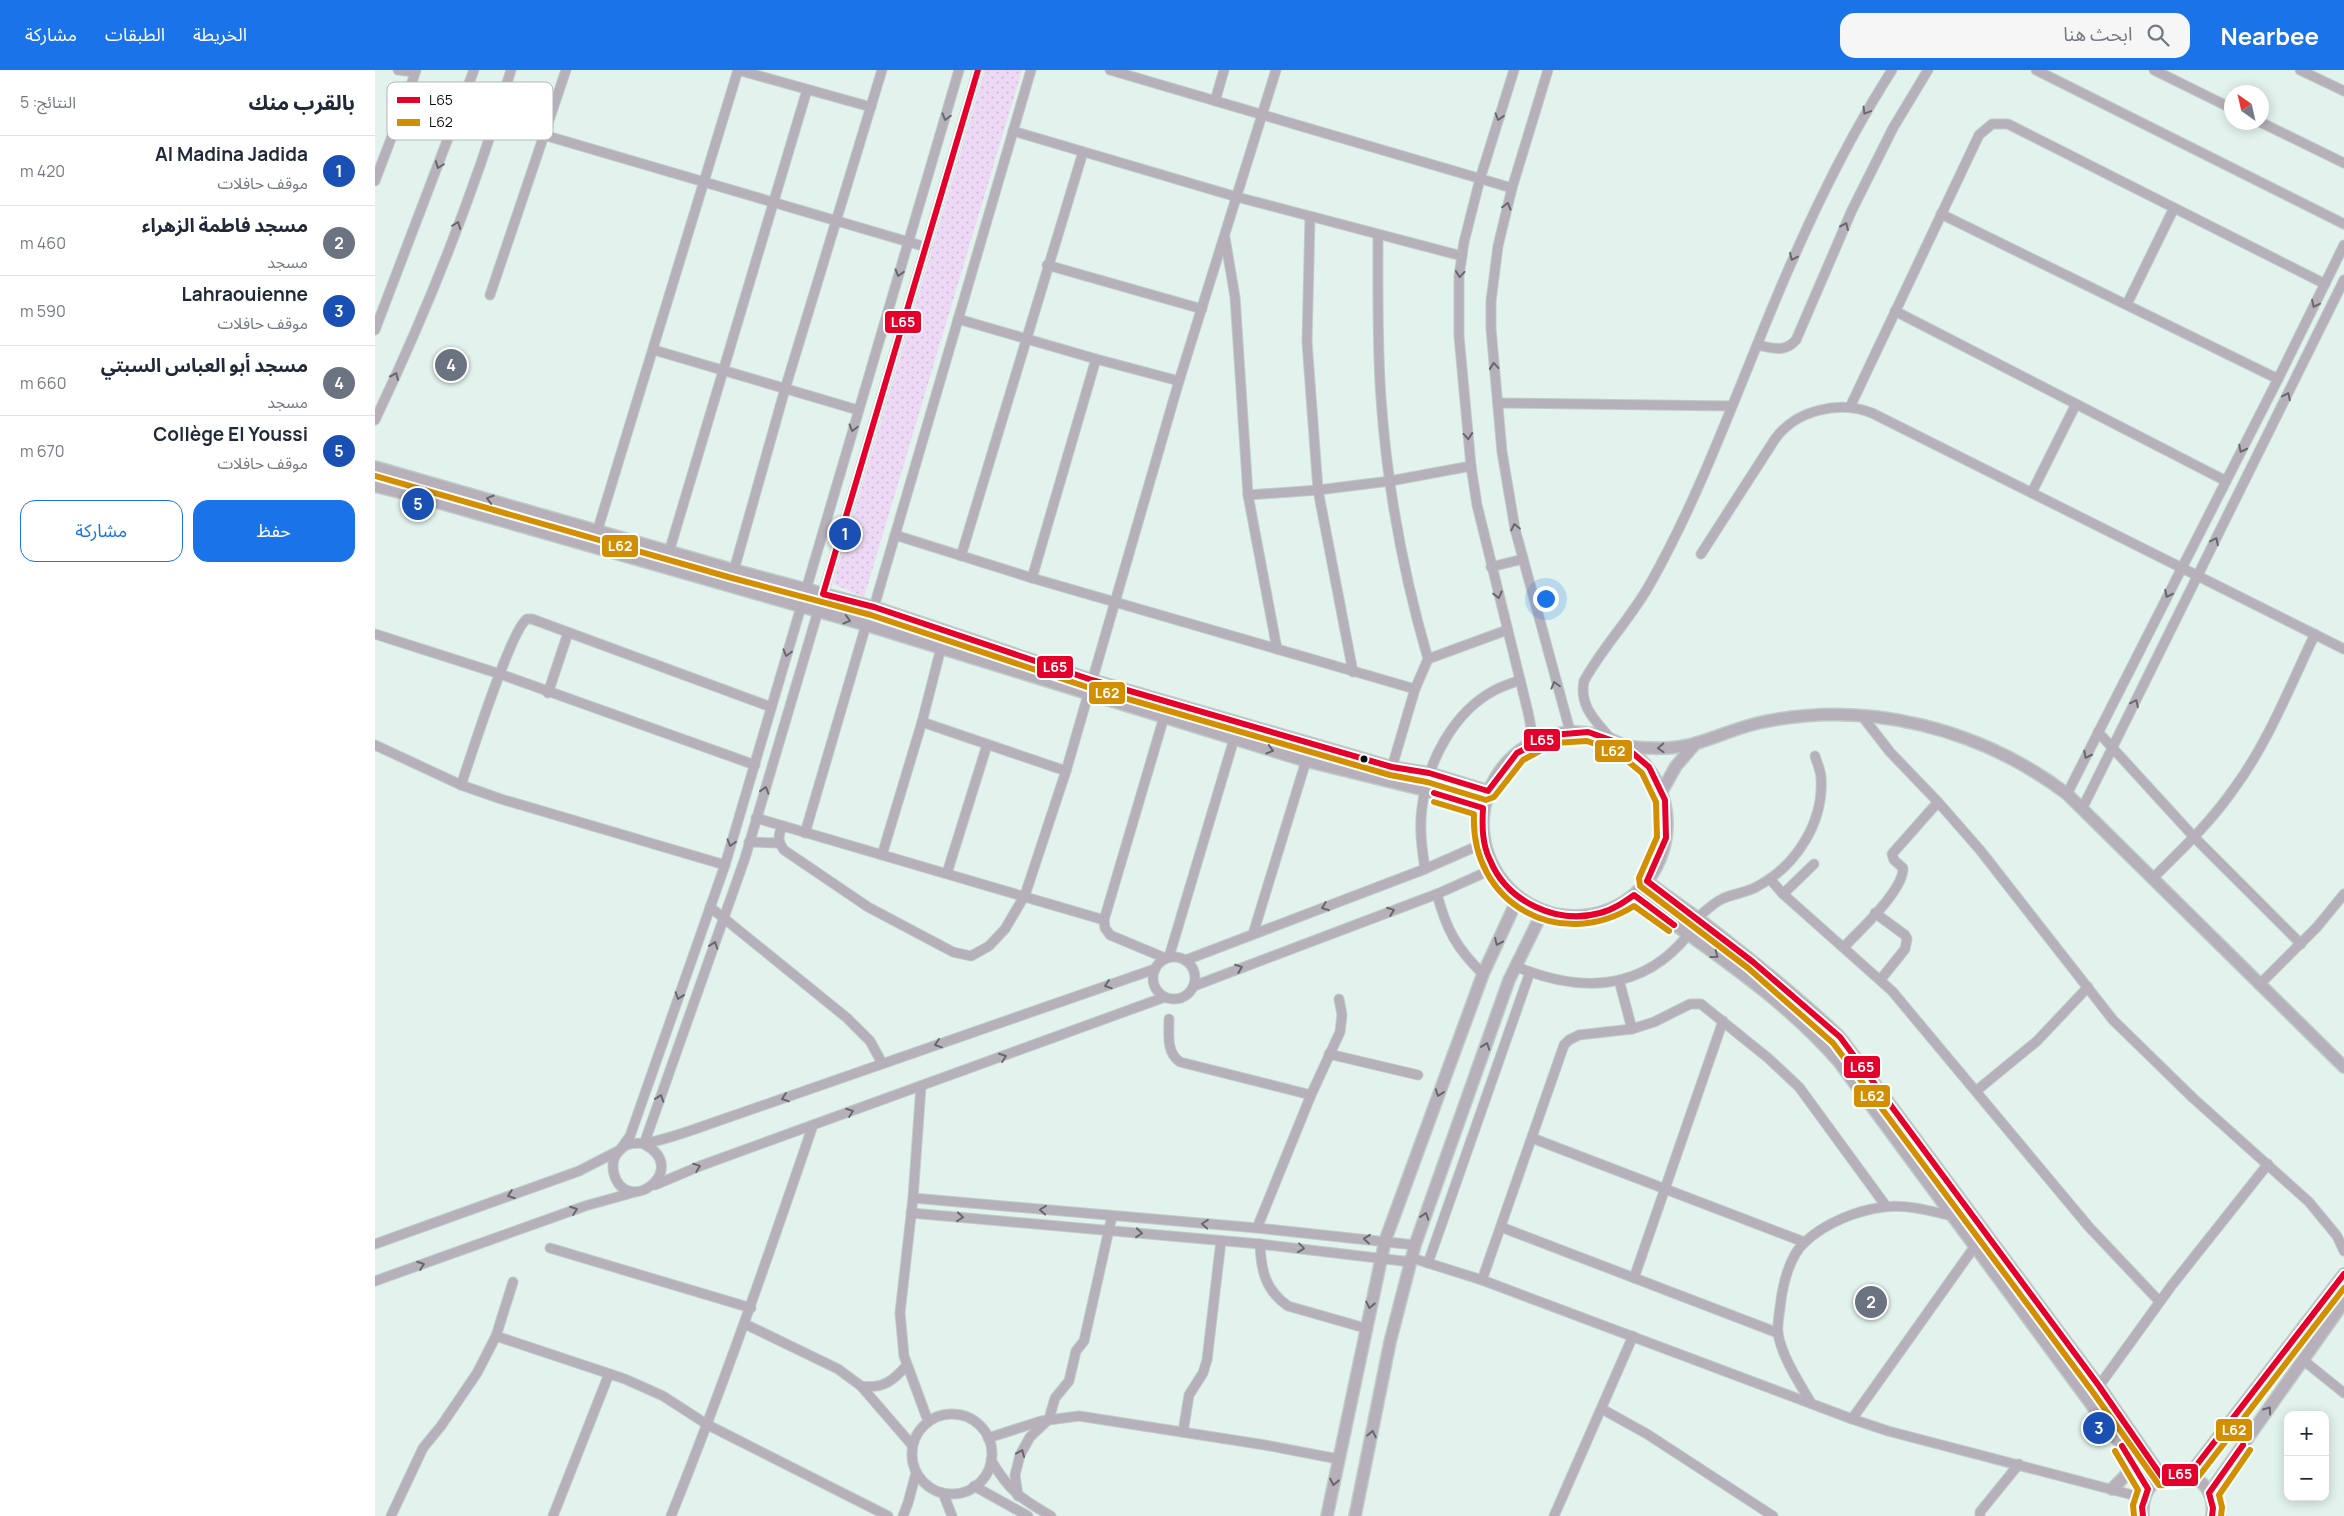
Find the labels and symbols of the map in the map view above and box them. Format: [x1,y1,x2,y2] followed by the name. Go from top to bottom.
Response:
[387,82,553,140] legend
[2224,85,2269,130] north arrow
[429,90,453,109] text: L65
[1862,106,1872,115] one-way arrow
[429,112,453,131] text: L62
[941,112,951,120] one-way arrow
[1495,112,1505,120] one-way arrow
[435,160,445,169] one-way arrow
[1502,202,1512,210] one-way arrow
[451,221,461,230] one-way arrow
[1839,222,1850,231] one-way arrow
[1789,252,1800,261] one-way arrow
[895,268,905,276] one-way arrow
[1455,270,1466,278] one-way arrow
[2311,299,2321,308] one-way arrow
[884,310,922,334] line badge: L65
[891,312,915,331] text: L65
[435,346,467,384] pin: 4
[1489,362,1500,370] one-way arrow
[389,372,400,381] one-way arrow
[2281,392,2291,401] one-way arrow
[848,424,859,433] one-way arrow
[1462,432,1473,440] one-way arrow
[2238,444,2248,453] one-way arrow
[402,485,434,523] pin: 5
[486,495,494,505] one-way arrow
[829,515,861,553] pin: 1
[1510,523,1521,532] one-way arrow
[601,534,639,558] line badge: L62
[608,536,632,555] text: L62
[2209,537,2219,546] one-way arrow
[1533,586,1559,612] your location
[2164,589,2174,598] one-way arrow
[1492,591,1503,600] one-way arrow
[843,614,851,624] one-way arrow
[782,649,792,657] one-way arrow
[1036,655,1074,679] line badge: L65
[1043,657,1067,676] text: L65
[1088,681,1126,705] line badge: L62
[1551,681,1561,689] one-way arrow
[1095,683,1119,702] text: L62
[2129,699,2139,708] one-way arrow
[1523,728,1561,752] line badge: L65
[1530,730,1554,749] text: L65
[1594,739,1633,763] line badge: L62
[1601,741,1625,760] text: L62
[1656,742,1664,753] one-way arrow
[1266,744,1274,754] one-way arrow
[2083,749,2093,758] one-way arrow
[1359,754,1369,764] unlabelled marker
[759,786,769,795] one-way arrow
[727,838,737,846] one-way arrow
[1321,901,1330,911] one-way arrow
[1387,907,1395,917] one-way arrow
[1494,937,1504,946] one-way arrow
[708,941,718,949] one-way arrow
[1710,949,1719,958] one-way arrow
[1235,964,1243,974] one-way arrow
[1105,979,1113,989] one-way arrow
[675,992,685,1000] one-way arrow
[935,1038,943,1048] one-way arrow
[1480,1043,1490,1051] one-way arrow
[998,1053,1007,1063] one-way arrow
[1843,1055,1881,1079] line badge: L65
[1850,1057,1874,1076] text: L65
[1853,1084,1891,1108] line badge: L62
[1860,1086,1884,1105] text: L62
[1435,1089,1445,1097] one-way arrow
[781,1092,790,1102] one-way arrow
[654,1094,664,1103] one-way arrow
[845,1108,854,1118] one-way arrow
[692,1163,701,1173] one-way arrow
[507,1189,516,1199] one-way arrow
[1039,1205,1047,1216] one-way arrow
[569,1206,578,1216] one-way arrow
[956,1211,964,1222] one-way arrow
[1420,1212,1430,1221] one-way arrow
[1201,1219,1209,1230] one-way arrow
[1135,1227,1143,1238] one-way arrow
[1363,1234,1371,1245] one-way arrow
[1297,1242,1305,1253] one-way arrow
[416,1261,425,1271] one-way arrow
[1855,1283,1887,1321] pin: 2
[1365,1301,1375,1310] one-way arrow
[2262,1406,2271,1416] one-way arrow
[2083,1409,2115,1447] pin: 3
[2215,1418,2253,1442] line badge: L62
[2222,1420,2246,1439] text: L62
[1366,1430,1376,1438] one-way arrow
[1015,1449,1026,1458] one-way arrow
[2161,1463,2199,1487] line badge: L65
[2168,1464,2192,1483] text: L65
[1329,1477,1340,1486] one-way arrow

